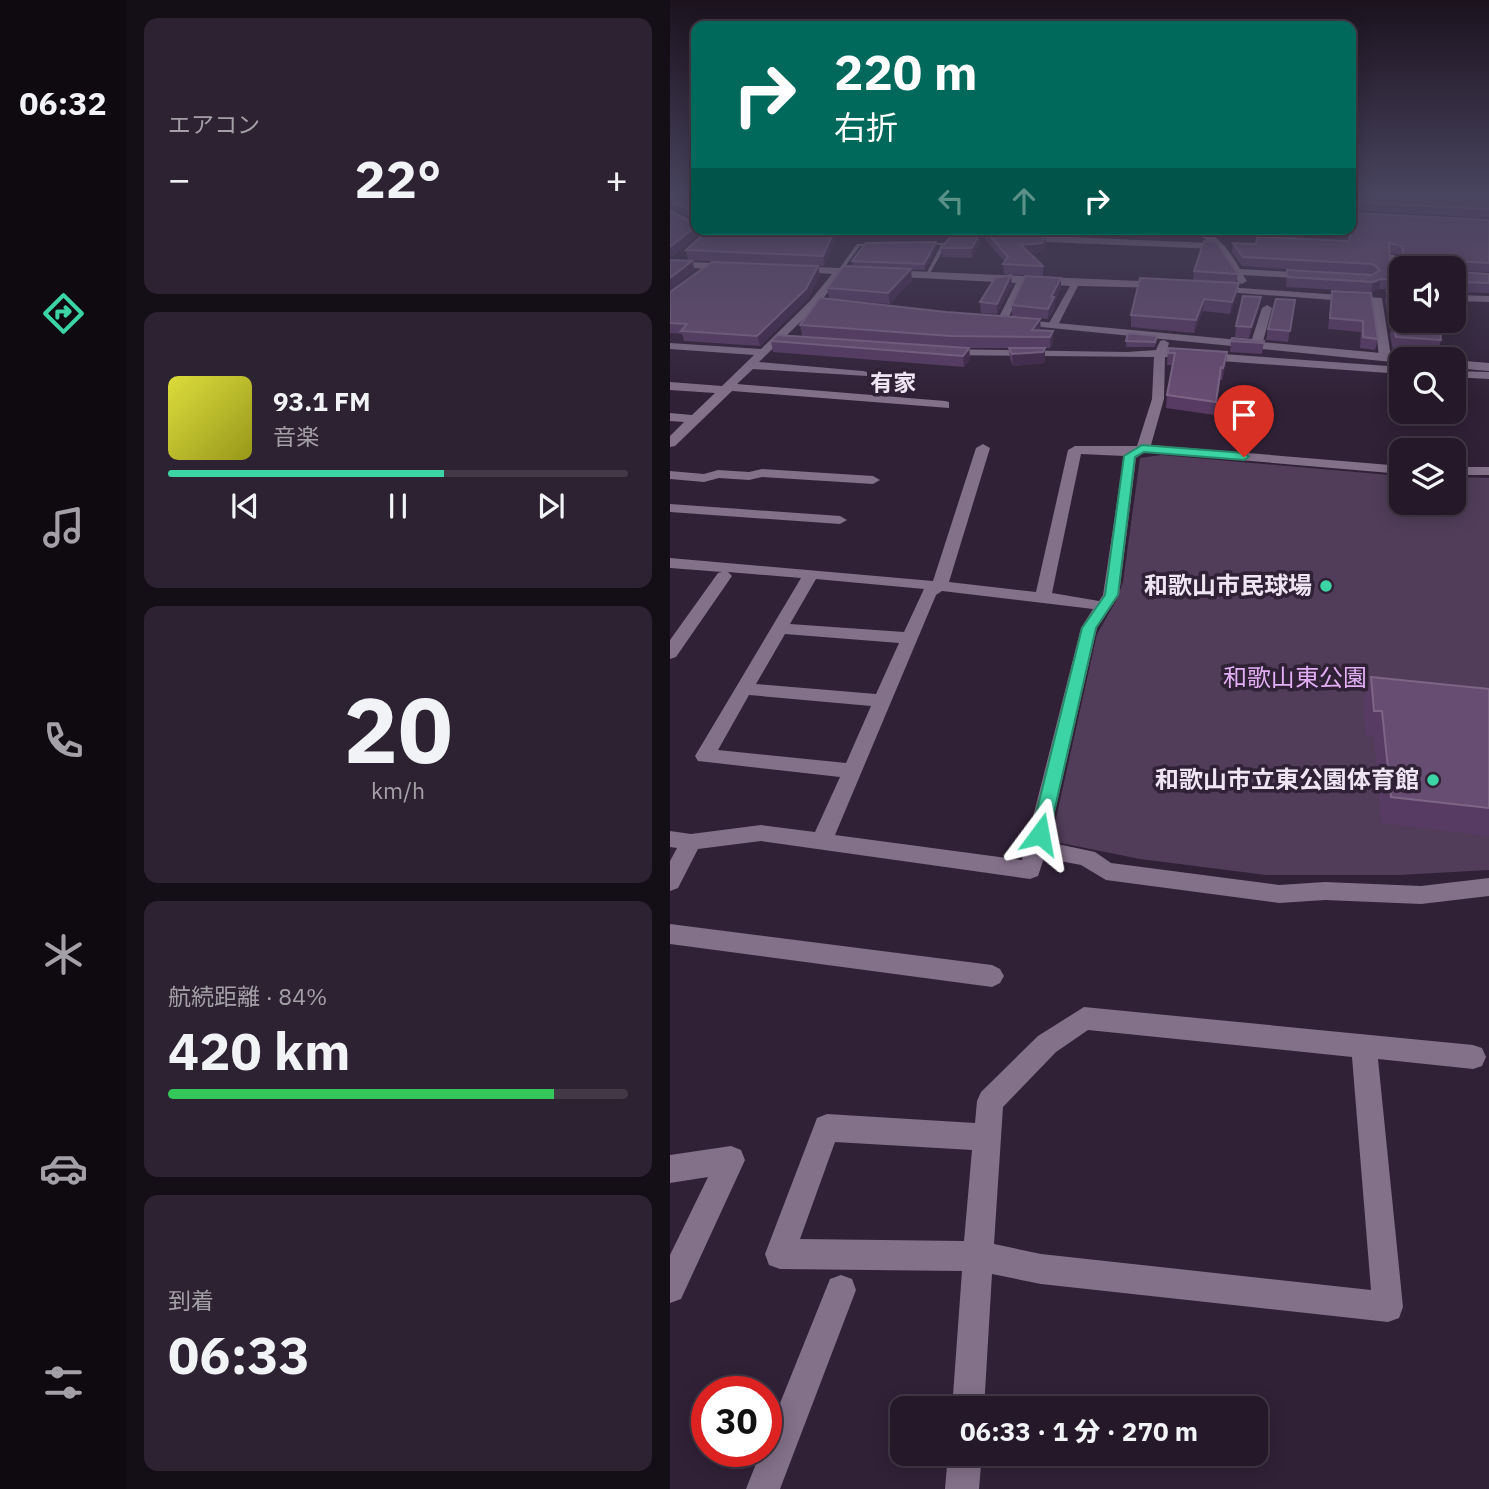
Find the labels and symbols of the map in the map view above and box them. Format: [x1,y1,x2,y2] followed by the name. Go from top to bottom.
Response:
[870,367,916,397] district label: 有家
[1214,385,1274,457] pin
[1144,569,1312,601] place label: 和歌山市民球場
[1318,578,1334,594] marker: 和歌山市民球場
[1223,661,1367,693] park label: 和歌山東公園
[1155,763,1419,795] place label: 和歌山市立東公園体育館
[1425,772,1441,788] marker: 和歌山市立東公園体育館
[1003,797,1077,871] position arrow
[691,1376,782,1467] speed limit sign: 30

